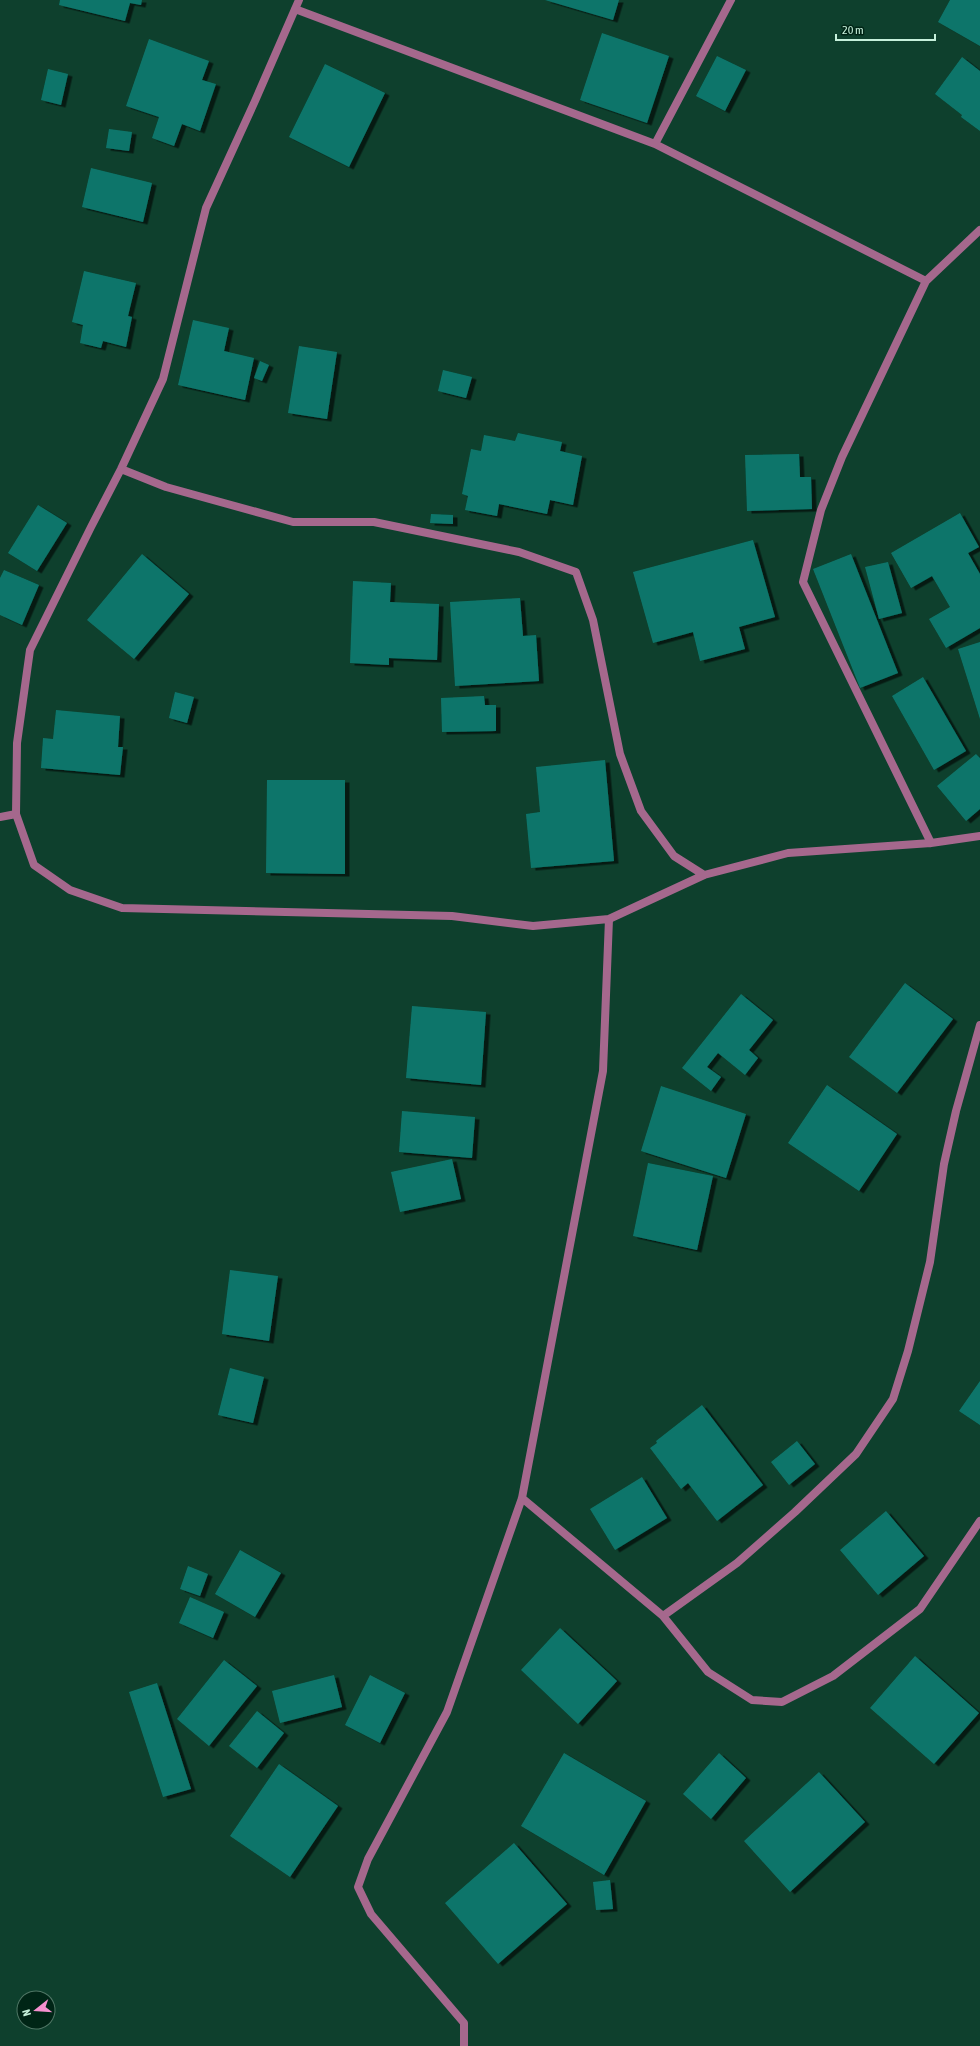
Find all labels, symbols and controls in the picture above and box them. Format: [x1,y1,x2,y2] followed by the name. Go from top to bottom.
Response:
[836,16,935,42] scale bar
[842,23,864,37] text: 20 m
[16,1990,56,2030] north arrow
[20,2008,33,2018] text: N

